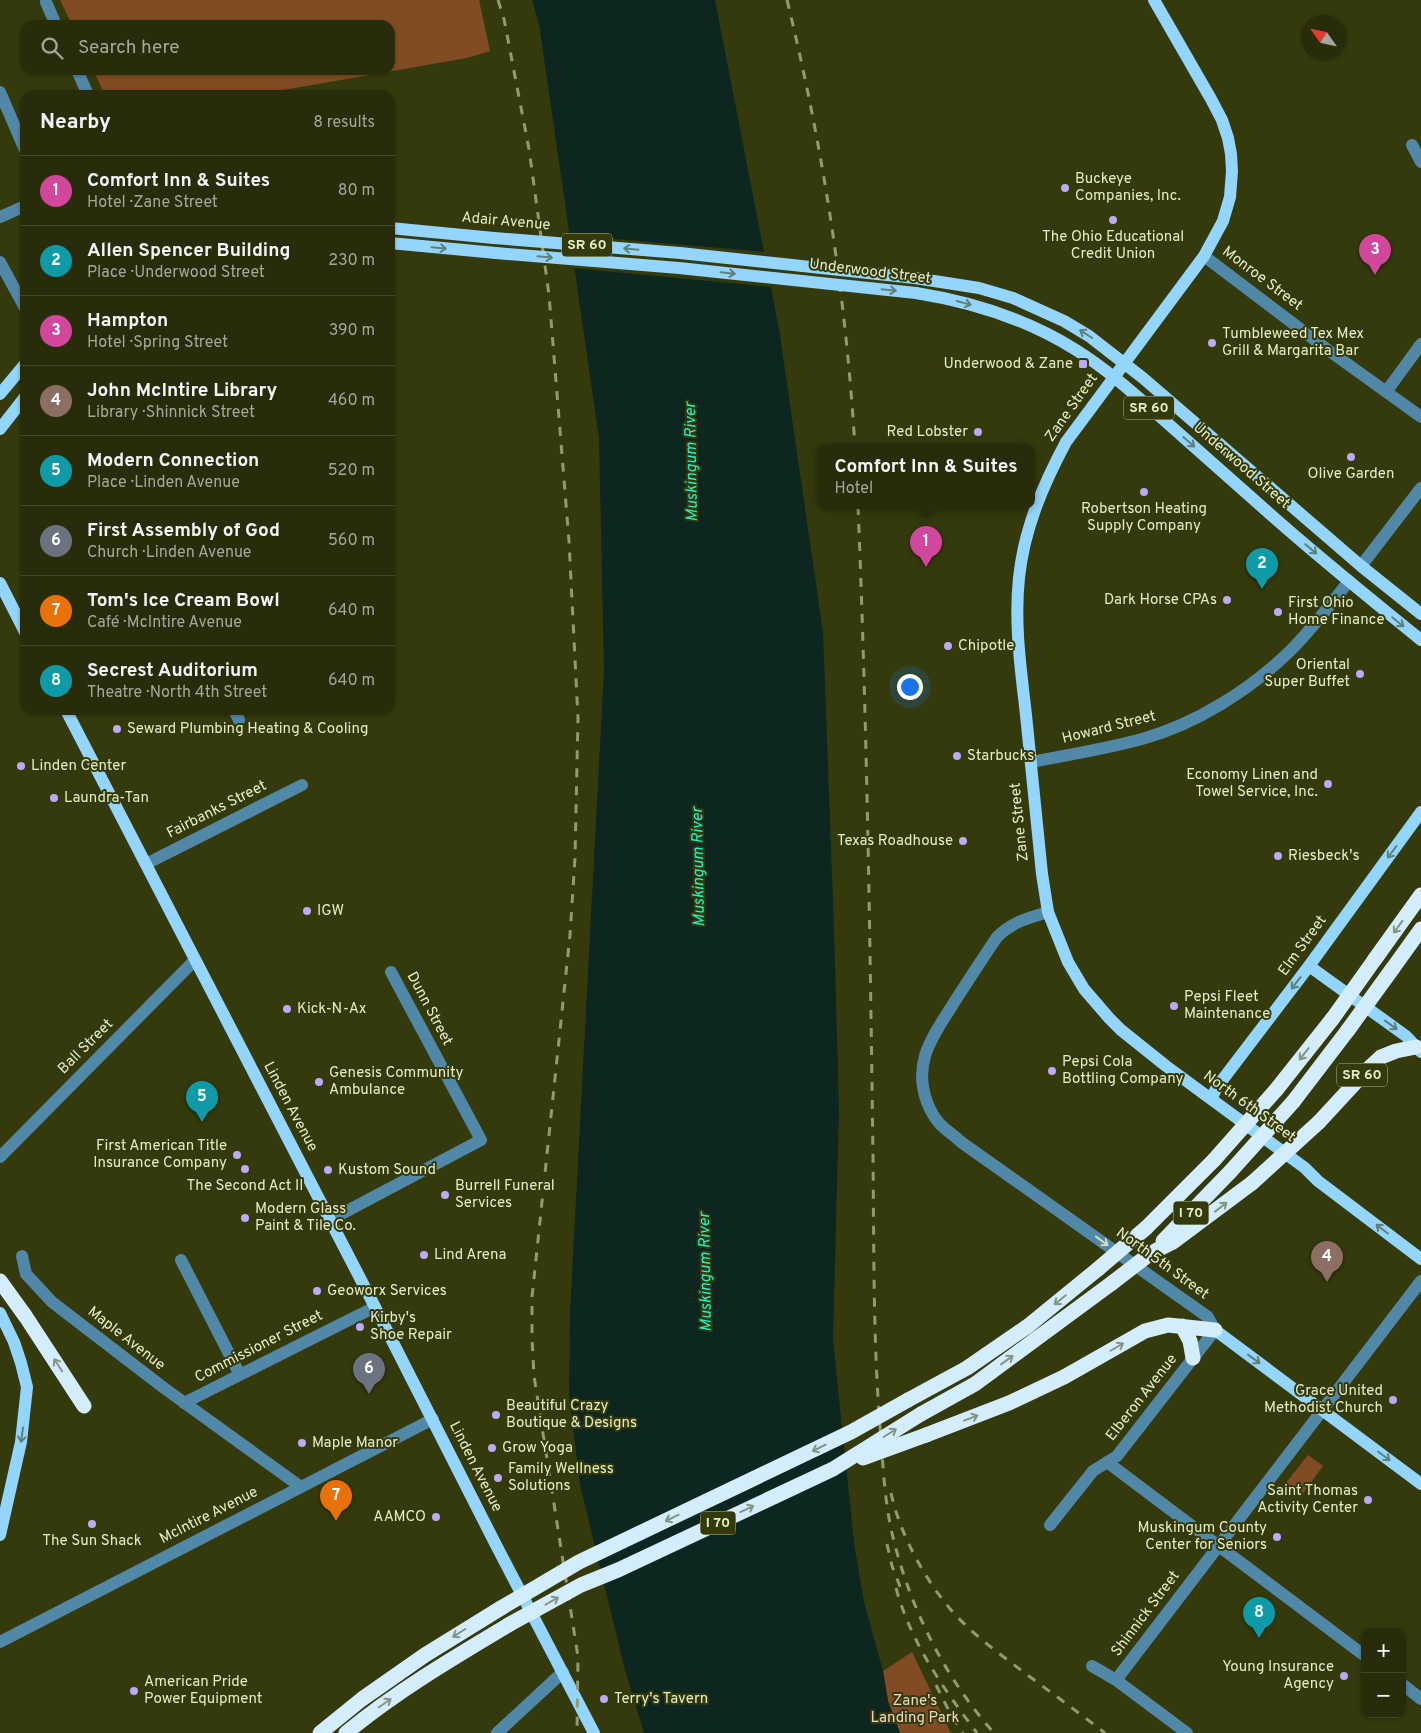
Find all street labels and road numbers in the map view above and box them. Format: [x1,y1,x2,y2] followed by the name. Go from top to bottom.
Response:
[461,209,551,235] street label: Adair Avenue
[562,234,612,256] road number: SR 60
[1218,243,1306,315] street label: Monroe Street
[808,255,932,289] street label: Underwood Street
[1041,370,1103,446] street label: Zane Street
[1124,396,1174,419] road number: SR 60
[1189,419,1293,513] street label: Underwood Street
[1060,707,1158,749] street label: Howard Street
[164,777,270,843] street label: Fairbanks Street
[1006,782,1034,862] street label: Zane Street
[1275,912,1331,980] street label: Elm Street
[402,969,456,1049] street label: Dunn Street
[54,1015,118,1079] street label: Ball Street
[258,1059,322,1155] street label: Linden Avenue
[1337,1064,1387,1086] road number: SR 60
[1199,1067,1299,1147] street label: North 6th Street
[1174,1202,1208,1224] road number: I 70
[1112,1224,1212,1304] street label: North 5th Street
[83,1303,169,1375] street label: Maple Avenue
[192,1306,326,1388] street label: Commissioner Street
[1102,1351,1182,1445] street label: Elberon Avenue
[444,1419,506,1515] street label: Linden Avenue
[157,1483,261,1549] street label: McIntire Avenue
[700,1512,736,1535] road number: I 70
[1108,1567,1184,1661] street label: Shinnick Street

